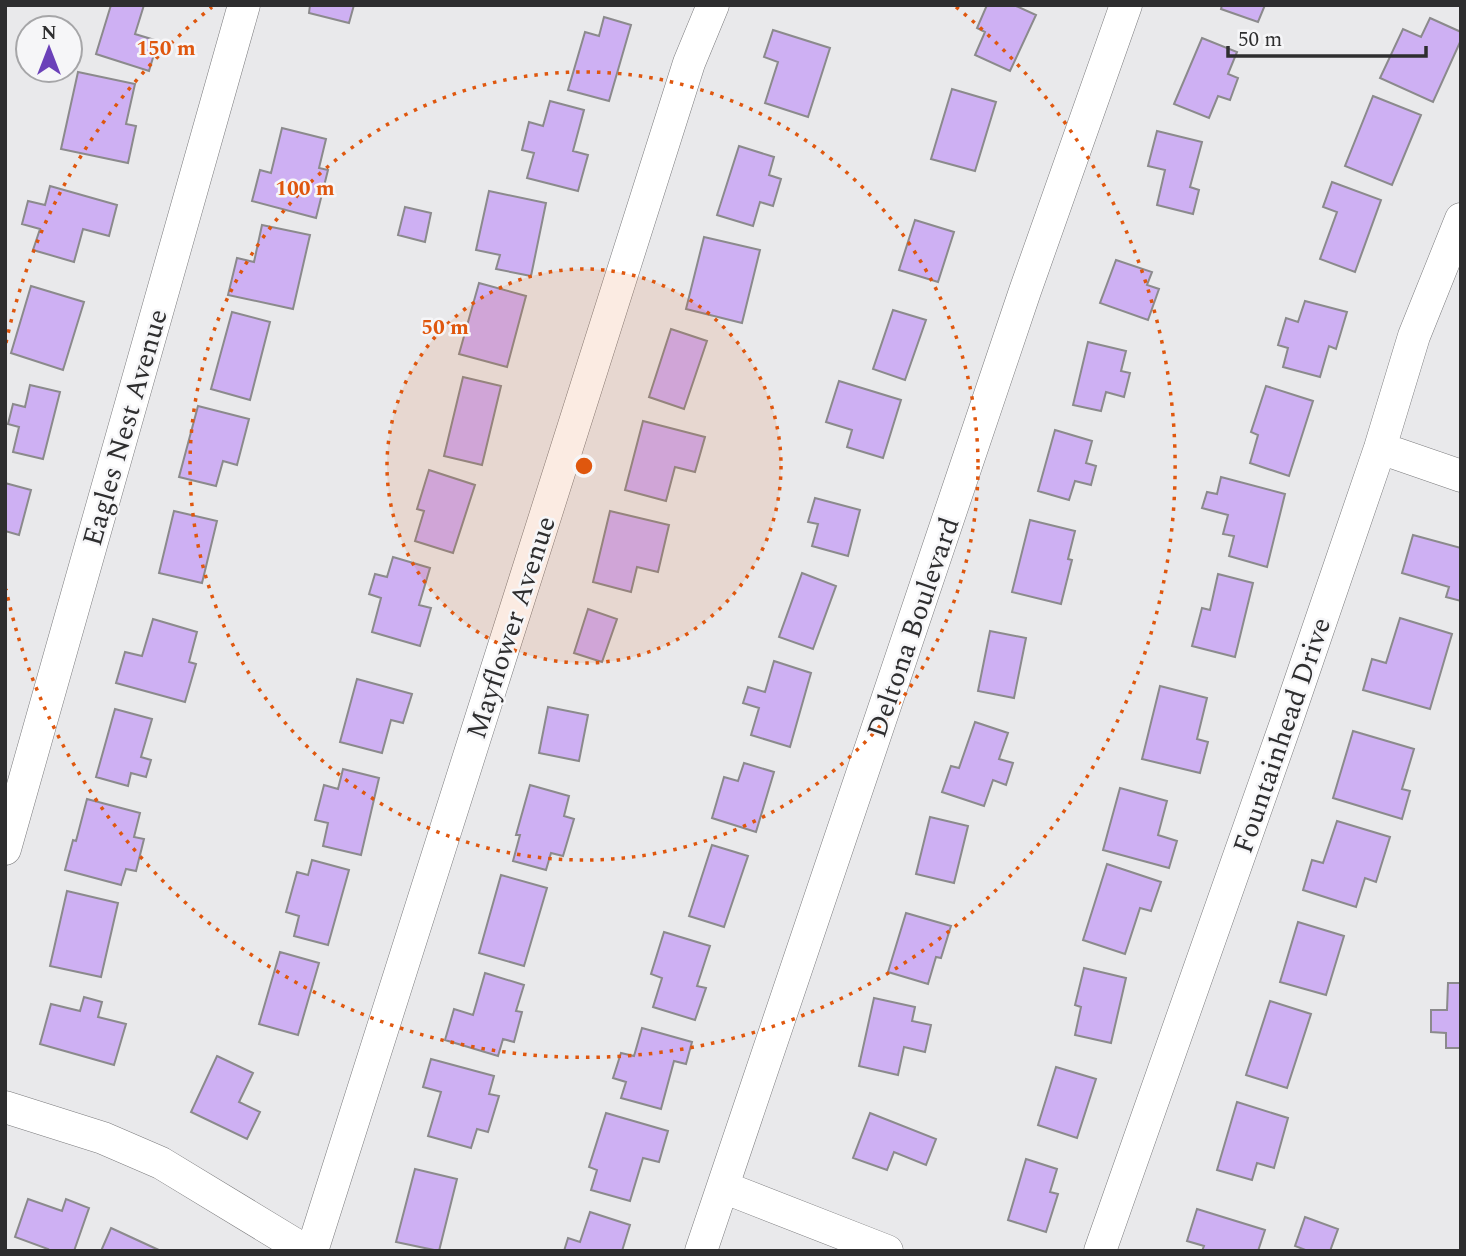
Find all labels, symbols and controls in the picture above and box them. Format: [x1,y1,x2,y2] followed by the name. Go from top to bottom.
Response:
[14,14,84,84] north arrow
[1228,14,1426,58] scale bar
[41,19,57,48] text: N
[1238,24,1282,56] text: 50 m
[136,33,196,65] text: 150 m
[275,173,335,205] text: 100 m
[71,304,180,551] street label: Eagles Nest Avenue
[421,312,469,344] text: 50 m
[572,454,596,478] centre of rings
[455,511,568,744] street label: Mayflower Avenue
[856,511,971,744] street label: Deltona Boulevard
[1222,612,1343,859] street label: Fountainhead Drive

